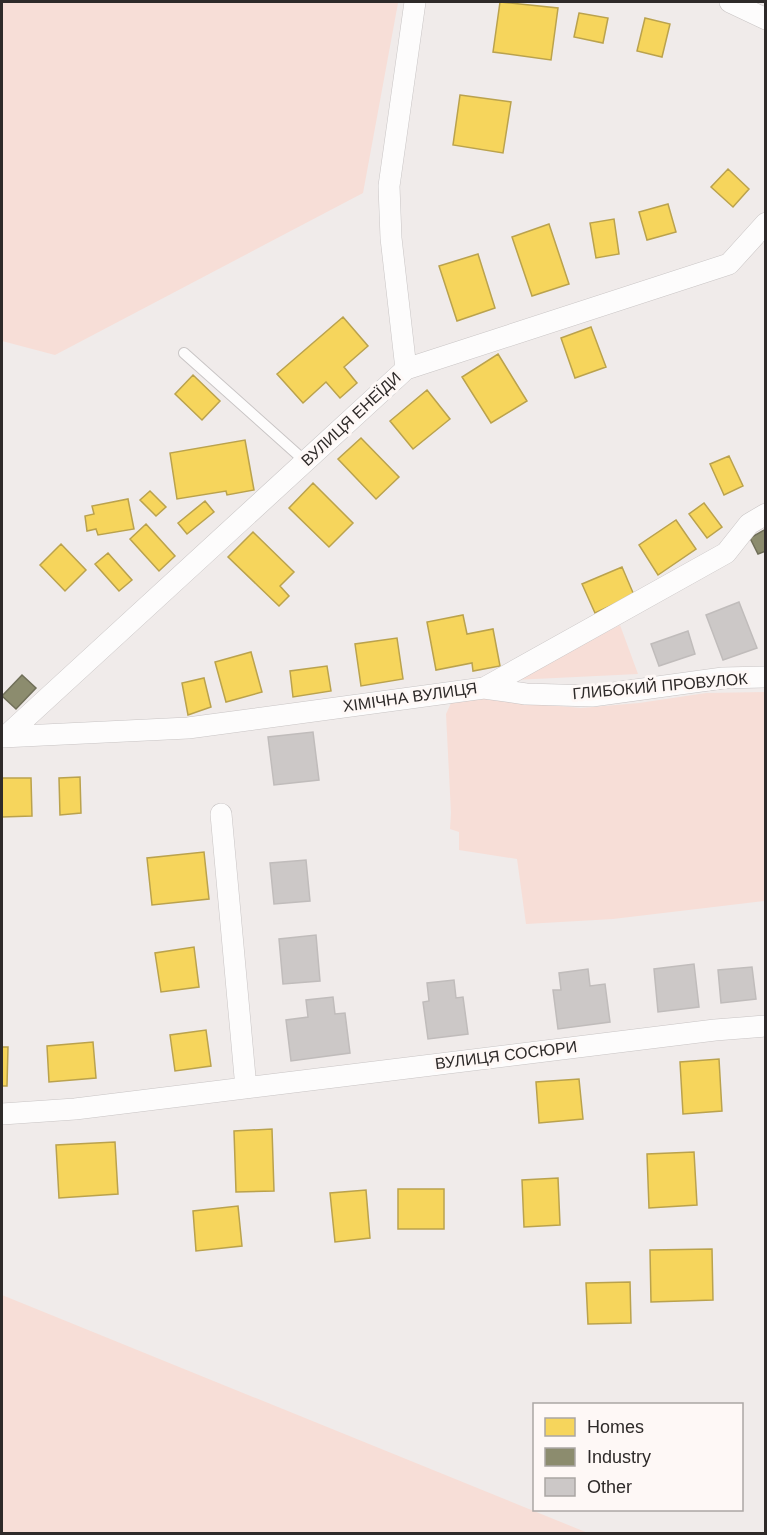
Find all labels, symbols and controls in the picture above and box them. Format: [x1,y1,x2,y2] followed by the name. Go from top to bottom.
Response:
[298,369,404,469] street label: ВУЛИЦЯ ЕНЕЇДИ
[572,669,749,702] street label: ГЛИБОКИЙ ПРОВУЛОК
[342,679,478,715] street label: ХІМІЧНА ВУЛИЦЯ
[434,1038,578,1072] street label: ВУЛИЦЯ СОСЮРИ
[533,1403,743,1511] legend
[587,1417,644,1437] text: Homes
[587,1447,651,1467] text: Industry
[587,1477,632,1497] text: Other

